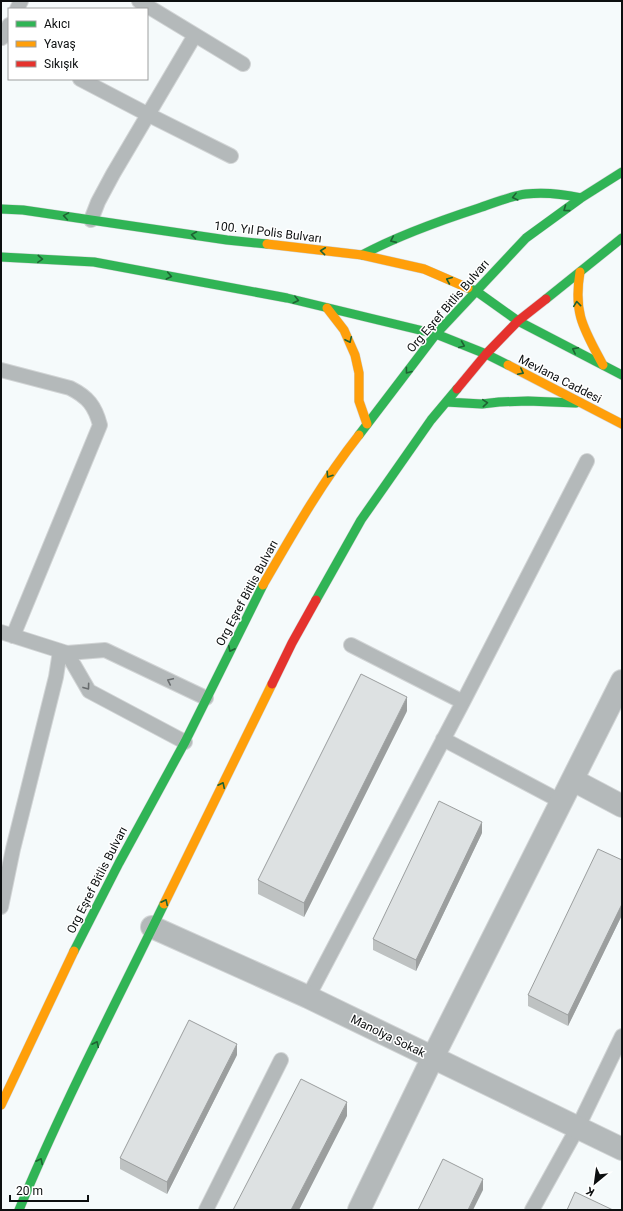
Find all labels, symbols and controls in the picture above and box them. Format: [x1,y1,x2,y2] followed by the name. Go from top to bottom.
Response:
[8,8,148,80] legend
[44,17,70,31] text: Akıcı
[44,37,76,51] text: Yavaş
[44,57,79,71] text: Sıkışık
[512,192,518,200] one-way arrow
[564,204,571,211] one-way arrow
[63,212,69,221] one-way arrow
[214,218,322,246] street label: 100. Yıl Polis Bulvarı
[191,231,197,240] one-way arrow
[389,236,396,244] one-way arrow
[320,247,326,256] one-way arrow
[37,255,43,263] one-way arrow
[404,257,492,355] street label: Org Eşref Bitlis Bulvarı
[165,271,172,279] one-way arrow
[446,276,453,284] one-way arrow
[292,295,299,304] one-way arrow
[573,301,582,307] one-way arrow
[344,335,352,343] one-way arrow
[459,340,466,348] one-way arrow
[572,348,579,355] one-way arrow
[516,352,604,406] street label: Mevlana Caddesi
[405,367,412,374] one-way arrow
[517,367,524,375] one-way arrow
[482,399,488,408] one-way arrow
[326,471,334,478] one-way arrow
[213,538,281,648] street label: Org Eşref Bitlis Bulvarı
[228,644,236,652] one-way arrow
[167,678,175,686] one-way arrow
[82,682,89,689] one-way arrow
[217,782,225,789] one-way arrow
[64,824,130,936] street label: Org Eşref Bitlis Bulvarı
[160,898,168,906] one-way arrow
[348,1012,428,1060] street label: Manolya Sokak
[91,1041,99,1048] one-way arrow
[35,1158,43,1165] one-way arrow
[575,1163,615,1203] north arrow
[10,1177,88,1203] scale bar
[583,1183,597,1199] text: K
[16,1184,43,1198] text: 20 m

